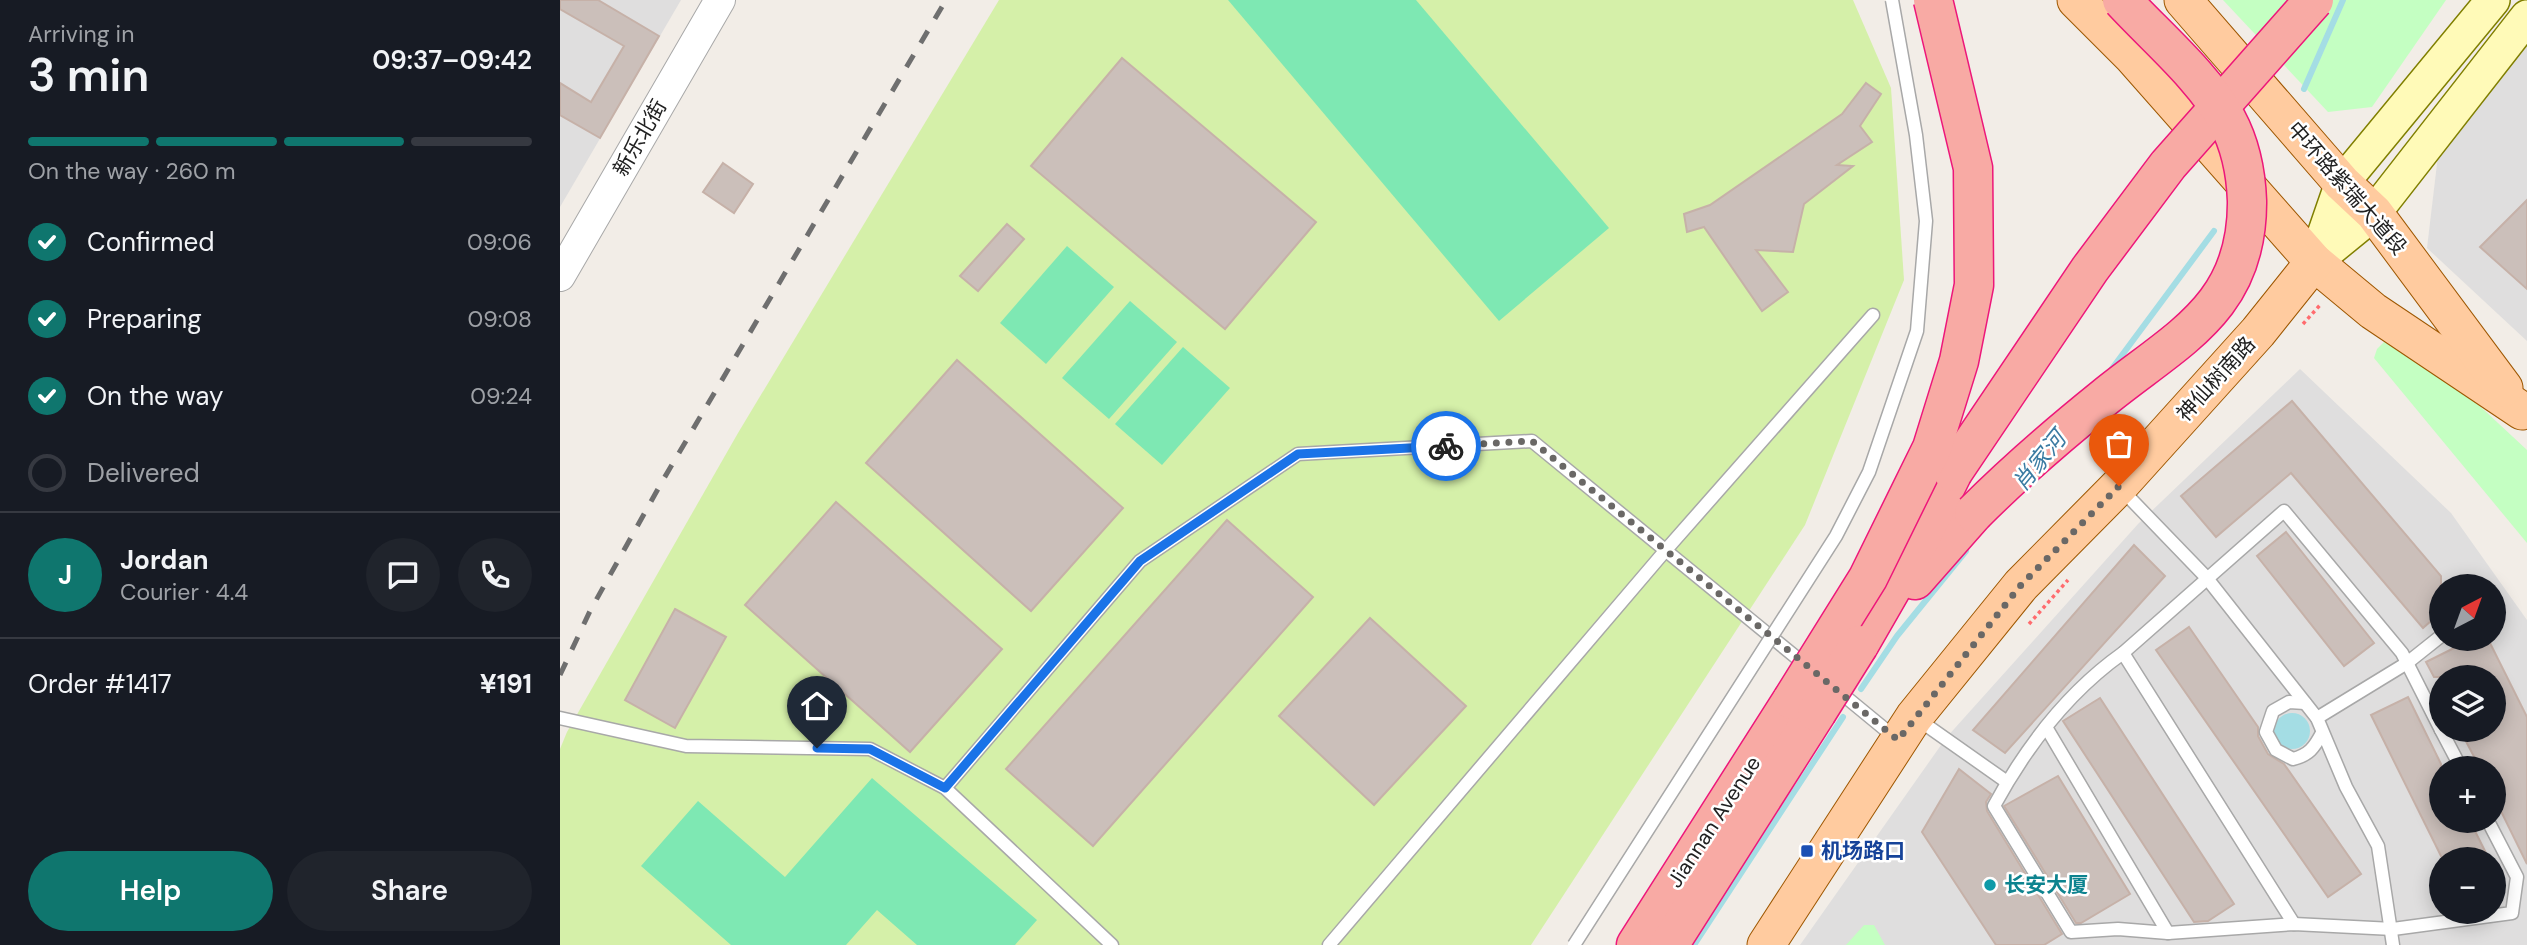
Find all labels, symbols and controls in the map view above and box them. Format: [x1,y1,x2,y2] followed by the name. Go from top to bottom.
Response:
[28,19,134,49] text: Arriving in
[372,43,532,77] text: 09:37–09:42
[28,45,149,105] text: 3 min
[607,95,673,181] street label: 新乐北街
[2281,115,2413,261] street label: 中环路紫瑞大道段
[28,156,235,186] text: On the way · 260 m
[28,223,66,261] icon: check
[87,225,214,259] text: Confirmed
[467,227,532,257] text: 09:06
[28,300,66,338] icon: check
[87,302,202,336] text: Preparing
[467,304,532,334] text: 09:08
[2170,331,2262,427] street label: 神仙树南路
[28,377,66,415] icon: check
[87,379,223,413] text: On the way
[470,381,532,411] text: 09:24
[1411,411,1481,481] courier
[2089,414,2149,486] pin
[2006,422,2075,497] water label: 肖家河
[2100,425,2138,463] icon: bag
[1427,427,1465,465] icon: bike
[87,456,200,490] text: Delivered
[366,538,440,612] button: chat
[458,538,532,612] button: phone
[120,543,209,577] text: Jordan
[58,558,72,592] text: J
[2429,574,2506,651] north arrow
[2429,574,2506,924] map controls
[120,577,248,607] text: Courier · 4.4
[2429,665,2506,742] button: layers
[28,667,172,701] text: Order #1417
[480,667,532,701] text: ¥191
[787,676,847,748] pin
[798,687,836,725] icon: home
[1661,751,1767,893] street label: Jiannan Avenue
[2429,756,2506,833] button: +
[1821,837,1905,865] place label: 机场路口
[1799,843,1815,859] marker: 机场路口
[2429,847,2506,924] button: −
[28,851,273,931] button: Help
[287,851,532,931] button: Share
[2004,871,2088,899] place label: 长安大厦
[1982,877,1998,893] marker: 长安大厦

